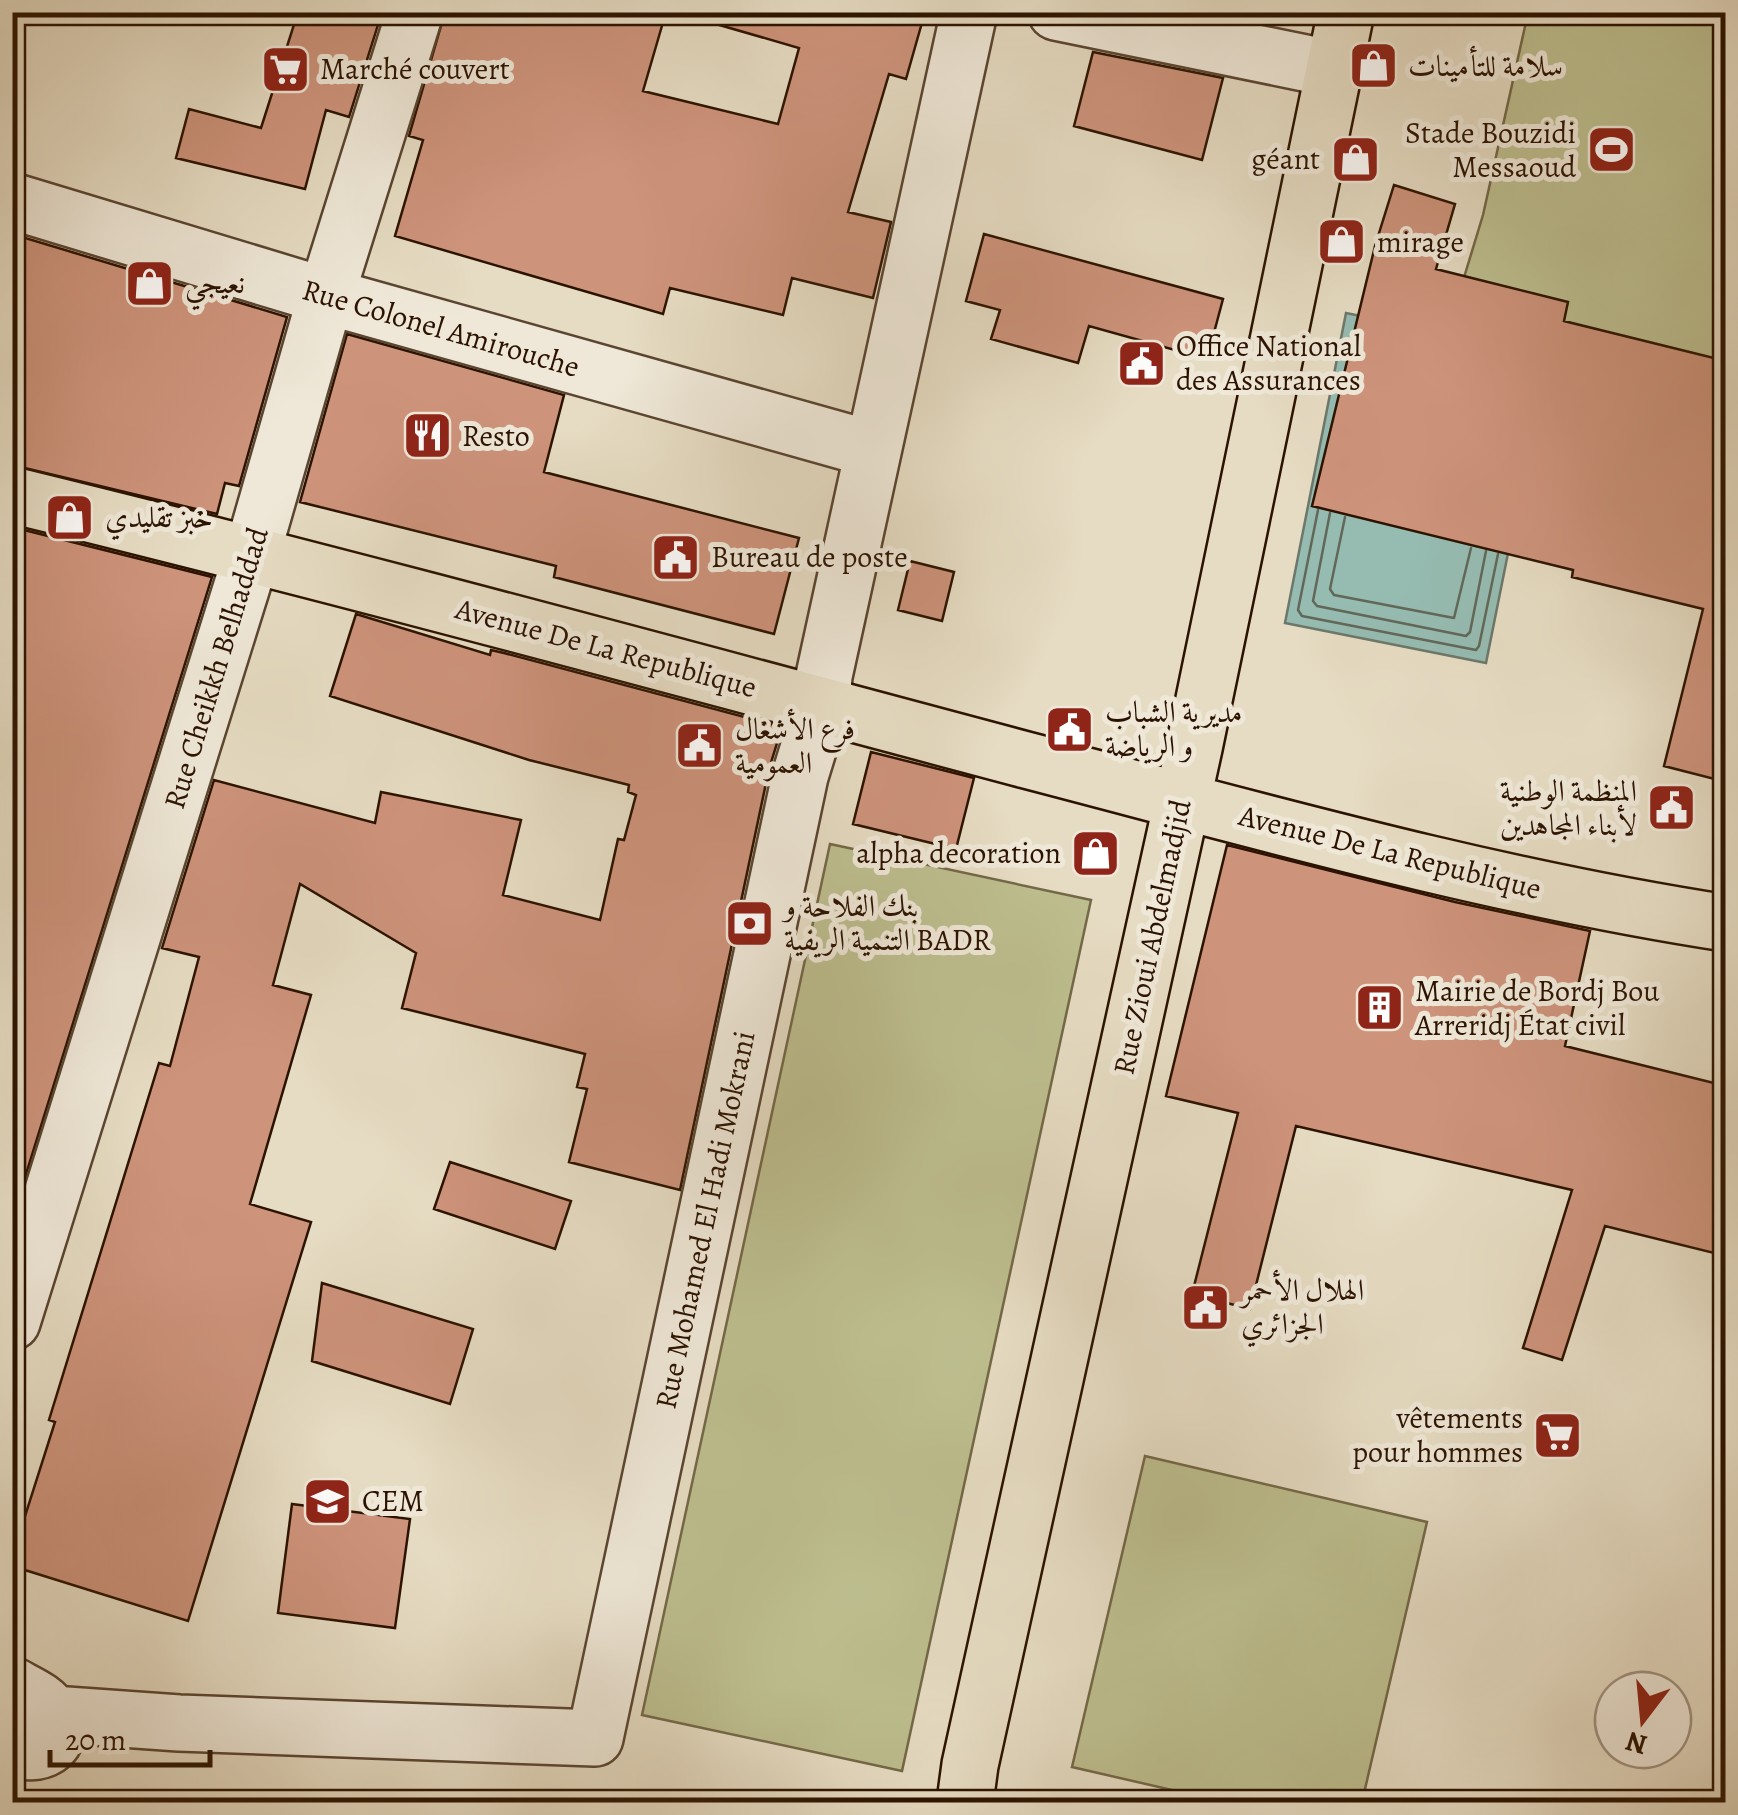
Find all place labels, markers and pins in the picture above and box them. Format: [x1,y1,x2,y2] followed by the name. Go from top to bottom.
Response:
[1347,40,1399,92] shop icon: سلامة للتأمينات
[259,43,311,95] supermarket icon: Marché couvert
[1408,45,1563,86] place label: سلامة للتأمينات
[320,49,510,89] place label: Marché couvert
[1405,113,1577,187] place label: Stade Bouzidi Messaoud
[1585,124,1637,176] sports icon: Stade Bouzidi Messaoud
[1329,133,1381,185] shop icon: géant
[1251,139,1320,179] place label: géant
[1316,216,1368,268] shop icon: mirage
[1377,222,1464,262] place label: mirage
[124,257,176,309] shop icon: نعيجي
[185,263,245,311] place label: نعيجي
[1176,326,1361,400] place label: Office National des Assurances
[1115,337,1167,389] public building icon: Office National des Assurances
[401,410,453,462] restaurant icon: Resto
[462,416,530,456] place label: Resto
[44,491,96,543] shop icon: خبز تقليدي
[105,497,213,541] place label: خبز تقليدي
[650,531,702,583] public building icon: Bureau de poste
[711,537,908,577] place label: Bureau de poste
[1105,692,1243,766] place label: مديرية الشباب و الرياضة
[1044,703,1096,755] public building icon: مديرية الشباب و الرياضة
[735,708,855,783] place label: فرع الأشغال العمومية
[674,720,726,772] public building icon: فرع الأشغال العمومية
[1500,771,1637,845] place label: المنظمة الوطنية لأبناء المجاهدين
[1646,782,1698,834] public building icon: المنظمة الوطنية لأبناء المجاهدين
[1070,827,1122,879] shop icon: alpha decoration
[856,833,1061,873] place label: alpha decoration
[781,886,992,960] place label: بنك الفلاحة و التنمية الريفية BADR
[723,897,775,949] bank icon: بنك الفلاحة و التنمية الريفية BADR
[1414,971,1660,1045] place label: Mairie de Bordj Bou Arreridj État civil
[1354,982,1406,1034] building icon: Mairie de Bordj Bou Arreridj État civil
[1238,1269,1364,1348] place label: الهلال الأحمر الجزائري
[1180,1281,1232,1333] public building icon: الهلال الأحمر الجزائري
[1352,1398,1523,1472] place label: vêtements pour hommes
[1532,1409,1584,1461] supermarket icon: vêtements pour hommes
[301,1475,353,1527] school or university icon: CEM
[362,1481,424,1521] place label: CEM

